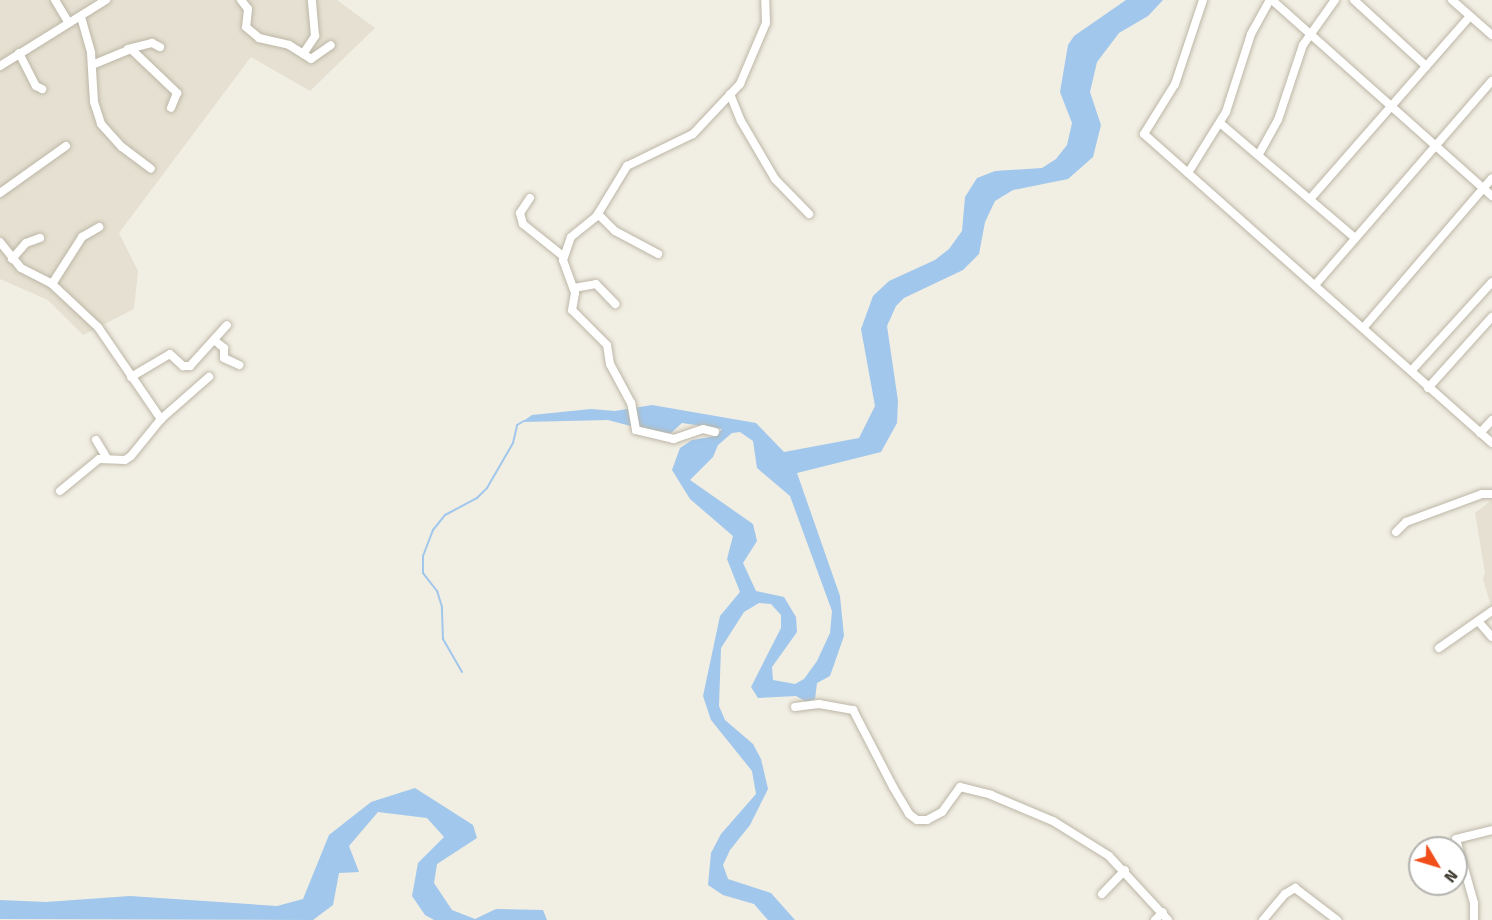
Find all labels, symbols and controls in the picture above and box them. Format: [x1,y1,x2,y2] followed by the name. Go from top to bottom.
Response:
[1408,836,1468,896] north arrow
[1440,866,1462,886] text: N

